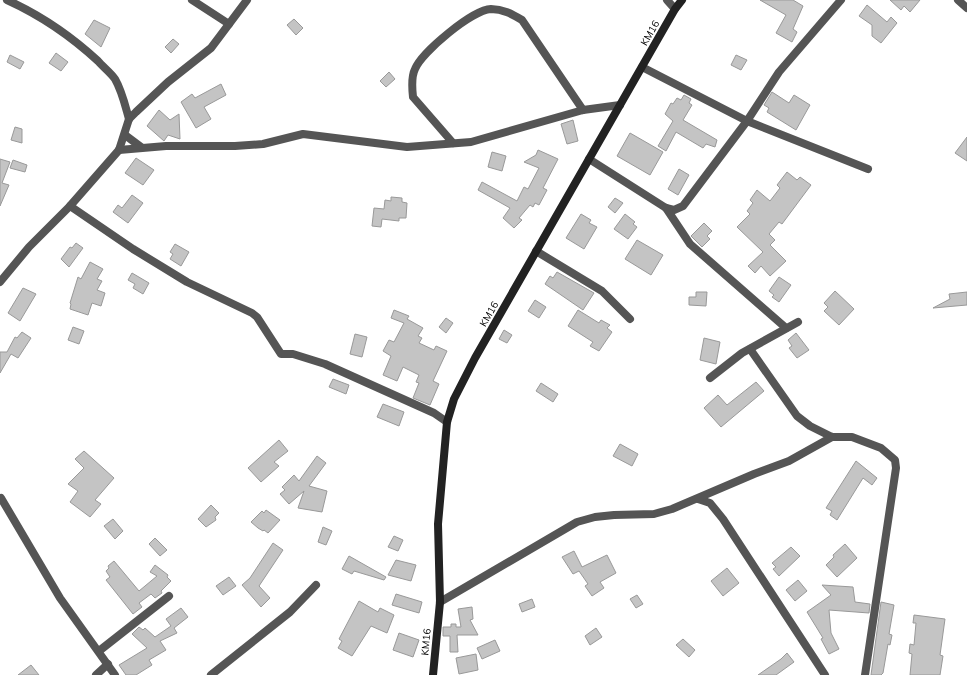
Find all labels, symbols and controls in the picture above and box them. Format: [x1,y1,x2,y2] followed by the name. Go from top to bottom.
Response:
[638,18,662,48] street label: KM16
[477,299,501,329] street label: KM16
[418,628,434,656] street label: KM16

